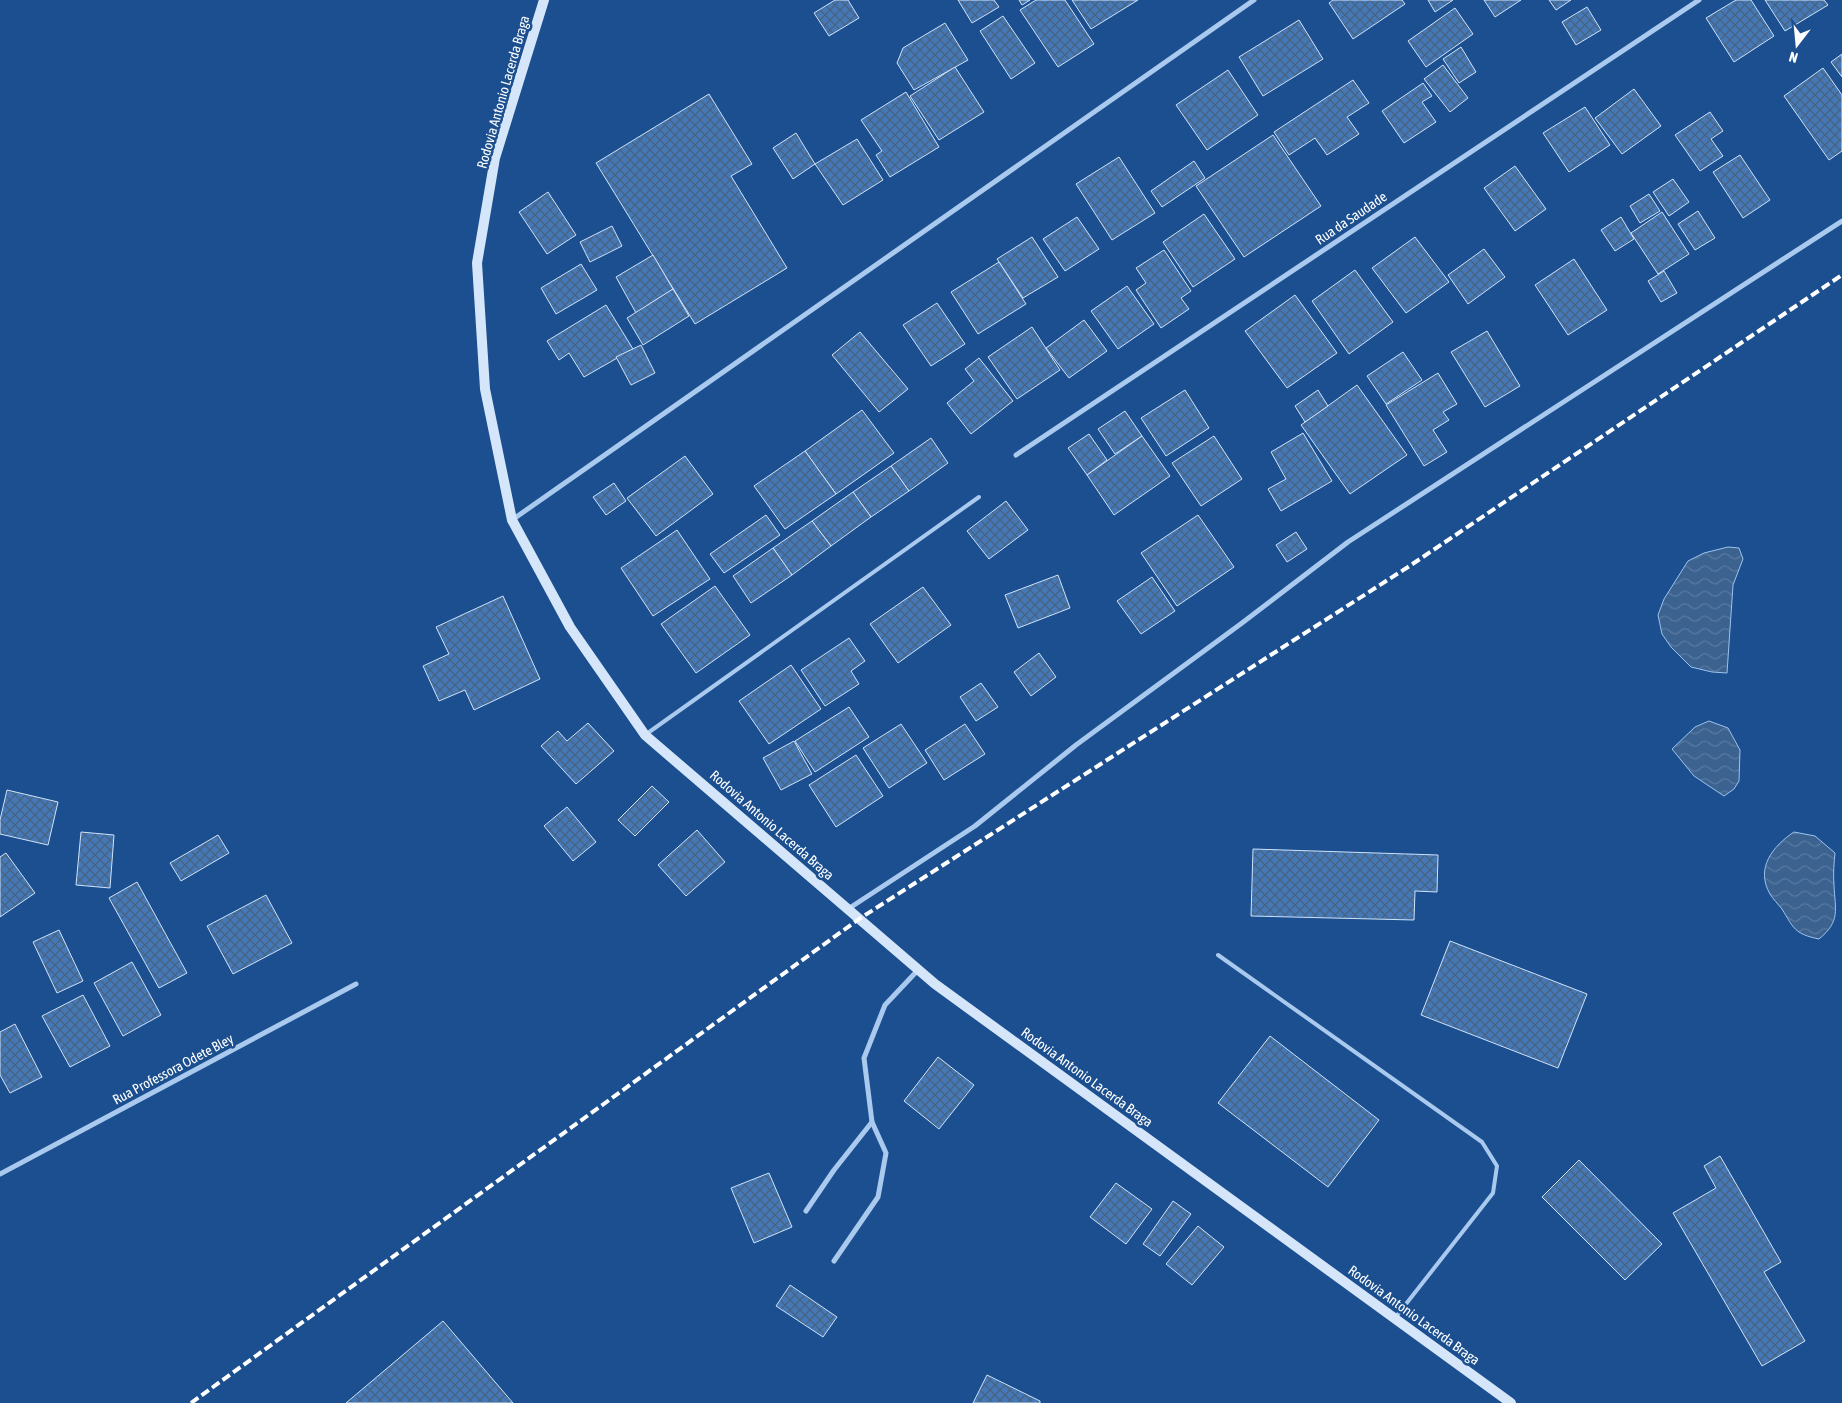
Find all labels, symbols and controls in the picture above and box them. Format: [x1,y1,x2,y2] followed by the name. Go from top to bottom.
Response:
[473,14,533,170] street label: Rodovia Antonio Lacerda Braga
[1772,20,1822,70] north arrow
[1787,49,1800,66] text: N
[1312,188,1390,248] street label: Rua da Saudade
[707,767,837,883] street label: Rodovia Antonio Lacerda Braga
[1018,1024,1156,1130] street label: Rodovia Antonio Lacerda Braga
[110,1030,236,1108] street label: Rua Professora Odete Bley
[1345,1262,1483,1368] street label: Rodovia Antonio Lacerda Braga

